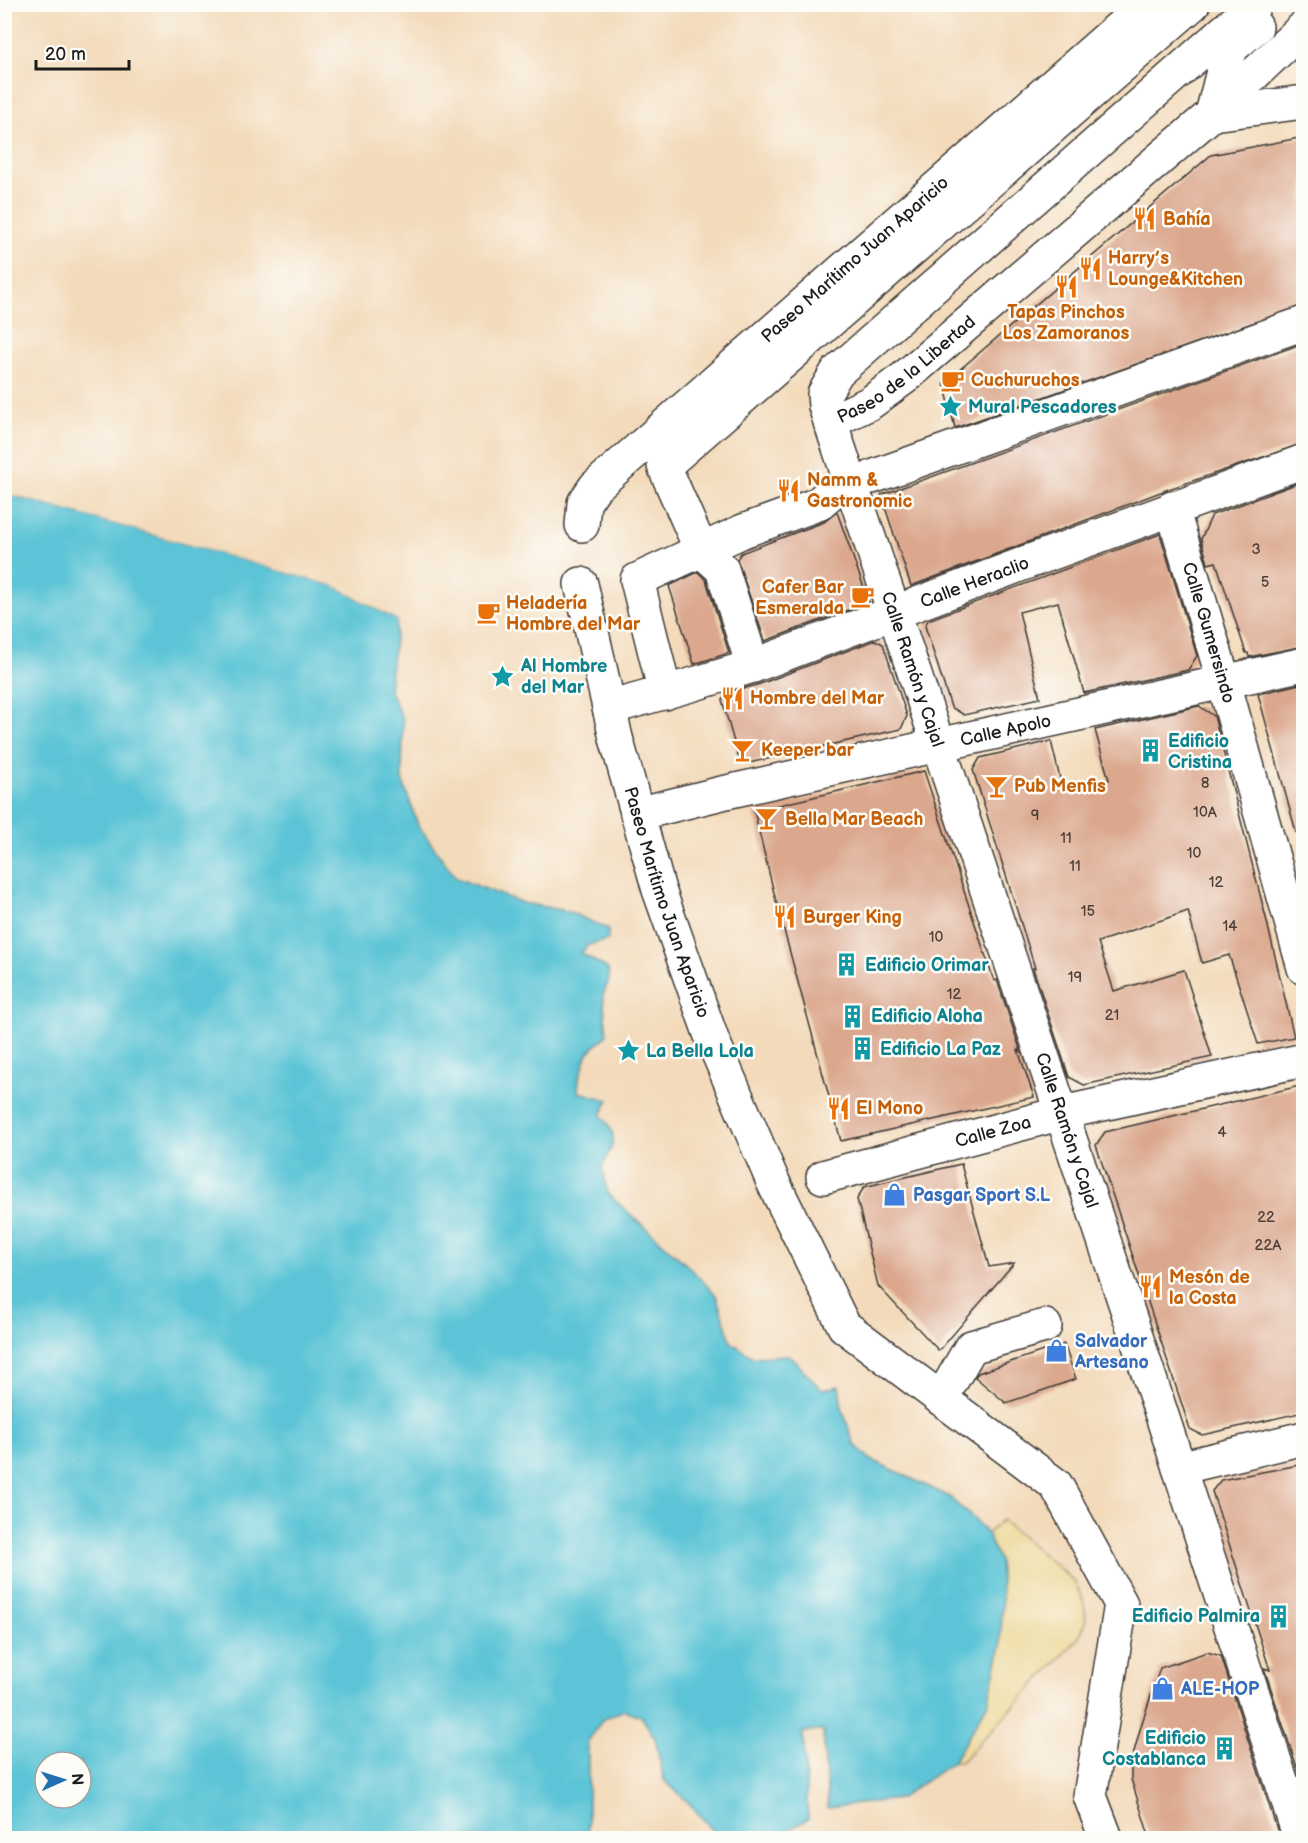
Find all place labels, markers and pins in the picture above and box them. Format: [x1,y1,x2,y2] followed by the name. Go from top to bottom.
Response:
[1132,206,1158,232] restaurant icon: Bahía
[1163,209,1211,230] place label: Bahía
[1108,248,1243,290] place label: Harry’s Lounge&Kitchen
[1077,255,1103,281] restaurant icon: Harry’s Lounge&Kitchen
[1053,273,1079,299] restaurant icon: Tapas Pinchos Los Zamoranos
[1003,302,1130,344] place label: Tapas Pinchos Los Zamoranos
[940,367,966,393] cafe icon: Cuchuruchos
[971,370,1080,391] place label: Cuchuruchos
[937,394,963,420] place icon: Mural Pescadores
[968,397,1117,418] place label: Mural Pescadores
[807,470,913,512] place label: Namm & Gastronomic
[776,477,802,503] restaurant icon: Namm & Gastronomic
[755,577,845,619] place label: Cafer Bar Esmeralda
[849,584,875,610] cafe icon: Cafer Bar Esmeralda
[506,593,641,635] place label: Heladería Hombre del Mar
[475,600,501,626] cafe icon: Heladería Hombre del Mar
[520,656,607,698] place label: Al Hombre del Mar
[490,663,516,689] place icon: Al Hombre del Mar
[719,685,745,711] restaurant icon: Hombre del Mar
[750,688,885,709] place label: Hombre del Mar
[1168,731,1232,773] place label: Edificio Cristina
[730,737,756,763] bar icon: Keeper bar
[1137,738,1163,764] building icon: Edificio Cristina
[761,740,855,761] place label: Keeper bar
[983,773,1009,799] bar icon: Pub Menfis
[1014,776,1106,797] place label: Pub Menfis
[754,806,780,832] bar icon: Bella Mar Beach
[785,809,923,830] place label: Bella Mar Beach
[772,904,798,930] restaurant icon: Burger King
[803,907,902,928] place label: Burger King
[834,952,860,978] building icon: Edificio Orimar
[865,955,989,976] place label: Edificio Orimar
[840,1003,866,1029] building icon: Edificio Aloha
[871,1006,983,1027] place label: Edificio Aloha
[849,1036,875,1062] building icon: Edificio La Paz
[615,1038,641,1064] place icon: La Bella Lola
[880,1039,1001,1060] place label: Edificio La Paz
[646,1041,754,1062] place label: La Bella Lola
[825,1095,851,1121] restaurant icon: El Mono
[856,1098,923,1119] place label: El Mono
[882,1182,908,1208] shop icon: Pasgar Sport S.L
[913,1185,1051,1206] place label: Pasgar Sport S.L
[1169,1267,1250,1309] place label: Mesón de la Costa
[1138,1274,1164,1300] restaurant icon: Mesón de la Costa
[1074,1331,1149,1373] place label: Salvador Artesano
[1044,1338,1070,1364] shop icon: Salvador Artesano
[1265,1603,1291,1629] building icon: Edificio Palmira
[1132,1606,1260,1627] place label: Edificio Palmira
[1150,1676,1176,1702] shop icon: ALE-HOP
[1180,1679,1260,1700] place label: ALE-HOP
[1102,1728,1206,1770] place label: Edificio Costablanca
[1211,1735,1237,1761] building icon: Edificio Costablanca

